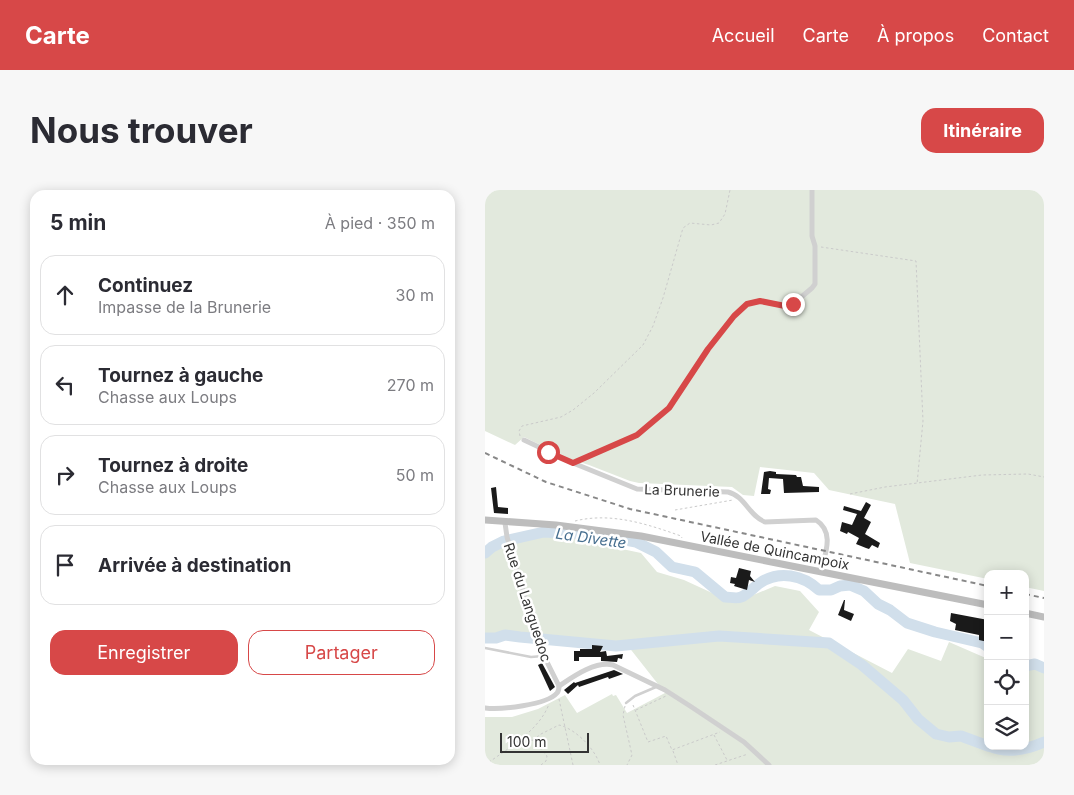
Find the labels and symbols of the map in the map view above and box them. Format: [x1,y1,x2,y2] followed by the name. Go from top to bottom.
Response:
[782,293,805,316] route end
[537,441,560,464] route start
[644,480,720,500] street label: La Brunerie
[554,524,628,552] water label: La Divette
[699,527,851,573] street label: Vallée de Quincampoix
[501,540,555,664] street label: Rue du Languedoc
[500,730,589,753] scale bar

